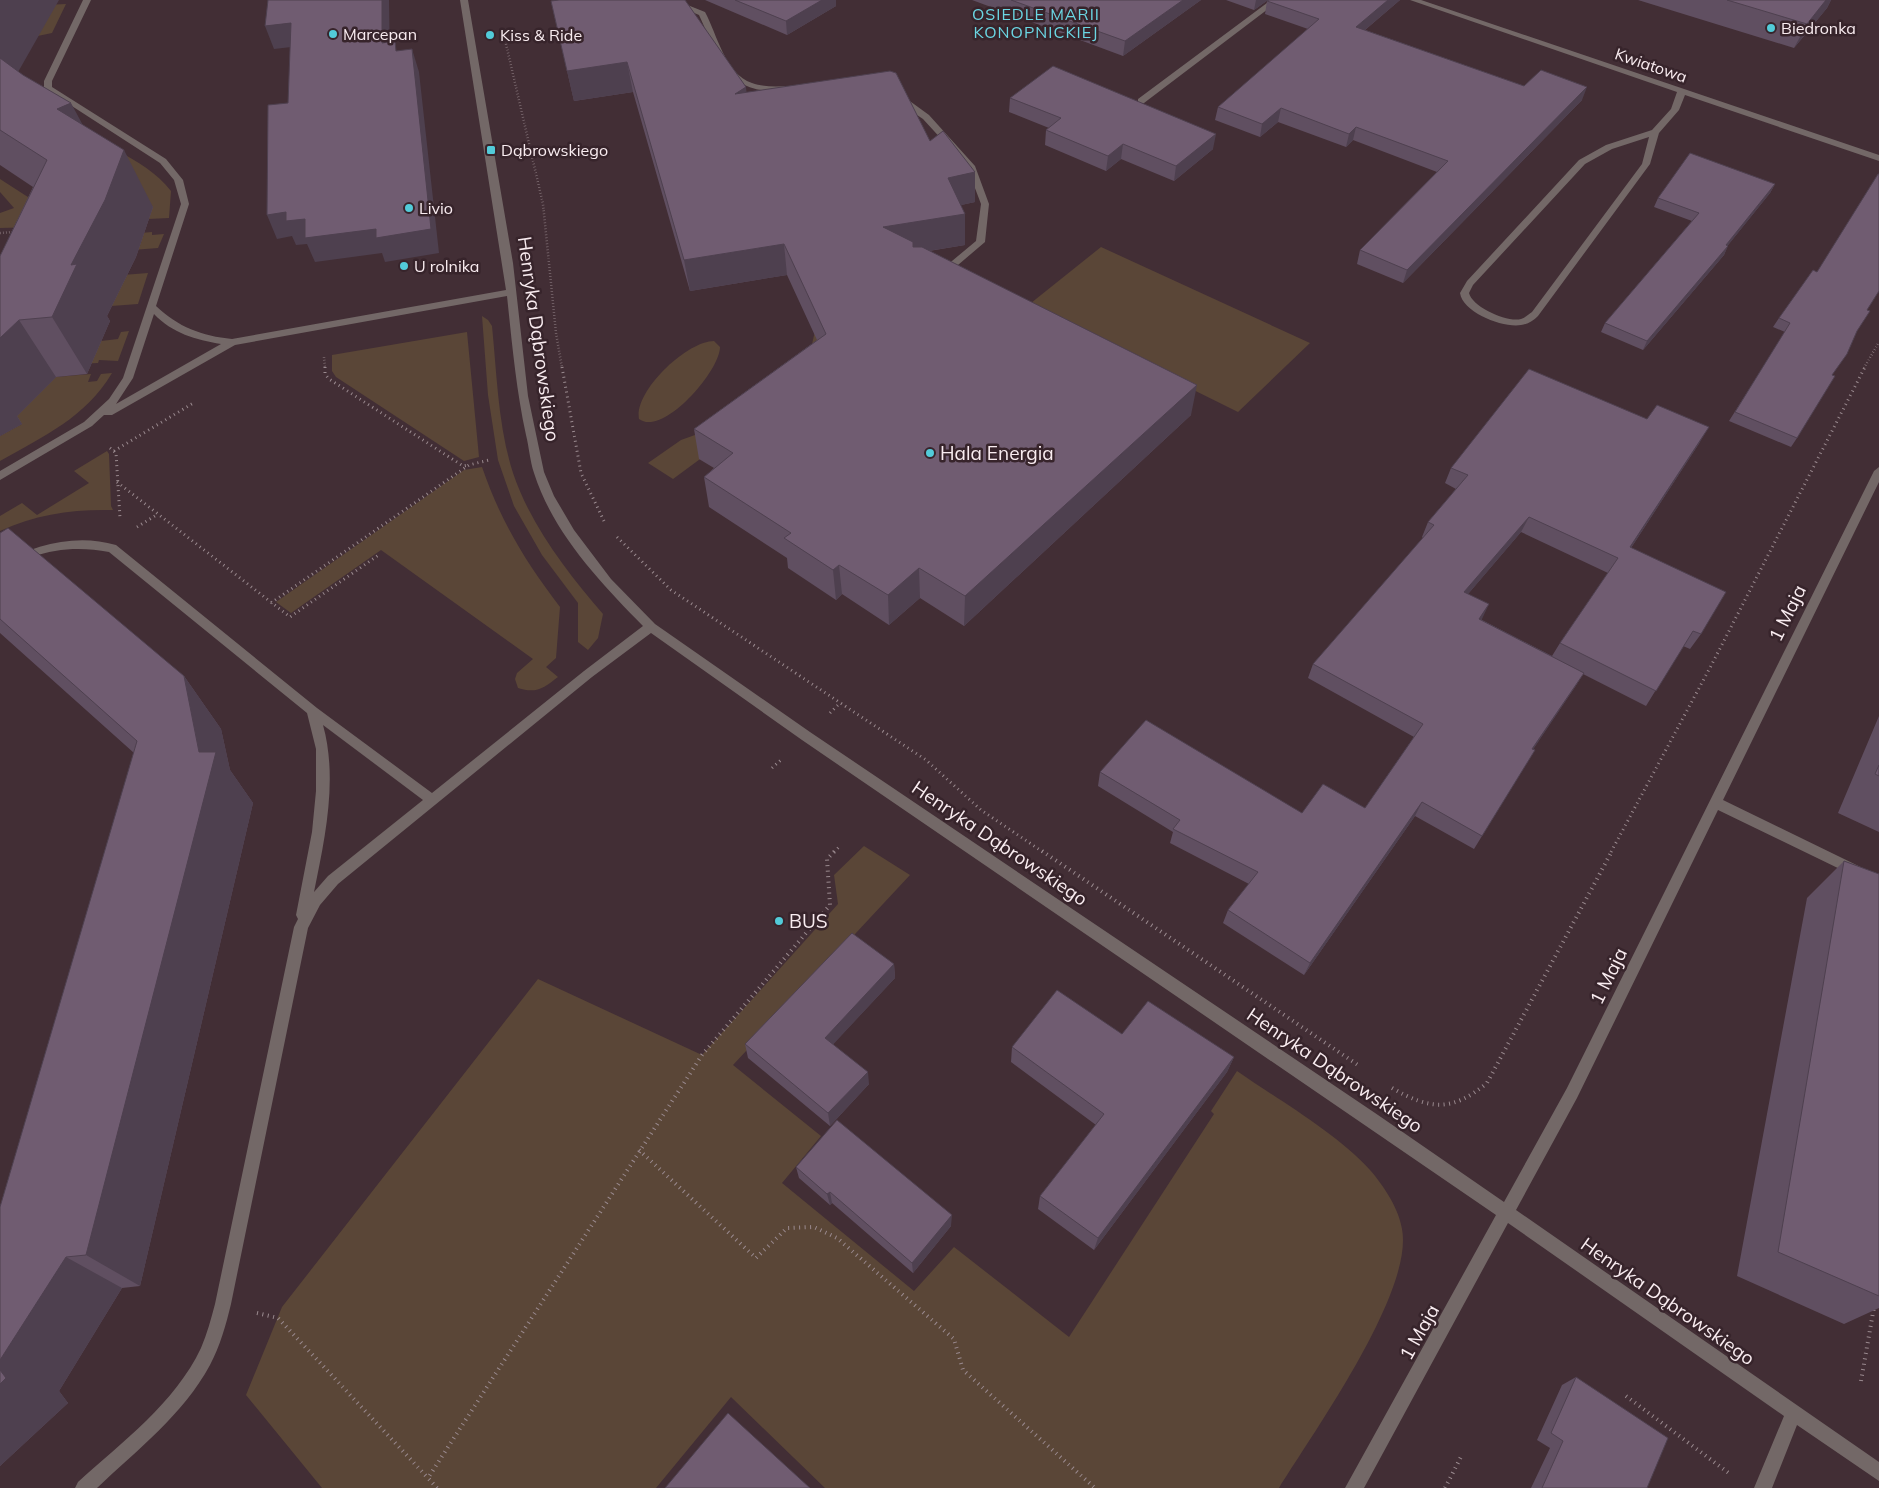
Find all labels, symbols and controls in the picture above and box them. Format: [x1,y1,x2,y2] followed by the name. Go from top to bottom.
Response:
[972,4,1100,42] district label: OSIEDLE MARII KONOPNICKIEJ
[1781,18,1856,38] place label: Biedronka
[1765,22,1777,34] marker: Biedronka
[343,24,417,44] place label: Marcepan
[500,25,582,45] place label: Kiss & Ride
[327,28,339,40] marker: Marcepan
[484,29,496,41] marker: Kiss & Ride
[1612,43,1690,87] street label: Kwiatowa
[501,140,608,160] place label: Dąbrowskiego
[485,144,497,156] marker: Dąbrowskiego
[419,198,453,218] place label: Livio
[403,202,415,214] marker: Livio
[513,235,565,443] street label: Henryka Dąbrowskiego
[414,256,479,276] place label: U rolnika
[398,260,410,272] marker: U rolnika
[940,441,1054,465] place label: Hala Energia
[924,447,936,459] marker: Hala Energia
[1763,581,1811,645] street label: 1 Maja
[908,775,1092,911] street label: Henryka Dąbrowskiego
[789,909,828,933] place label: BUS
[773,915,785,927] marker: BUS
[1584,944,1632,1008] street label: 1 Maja
[1243,1002,1427,1138] street label: Henryka Dąbrowskiego
[1576,1232,1760,1370] street label: Henryka Dąbrowskiego
[1394,1300,1444,1364] street label: 1 Maja

